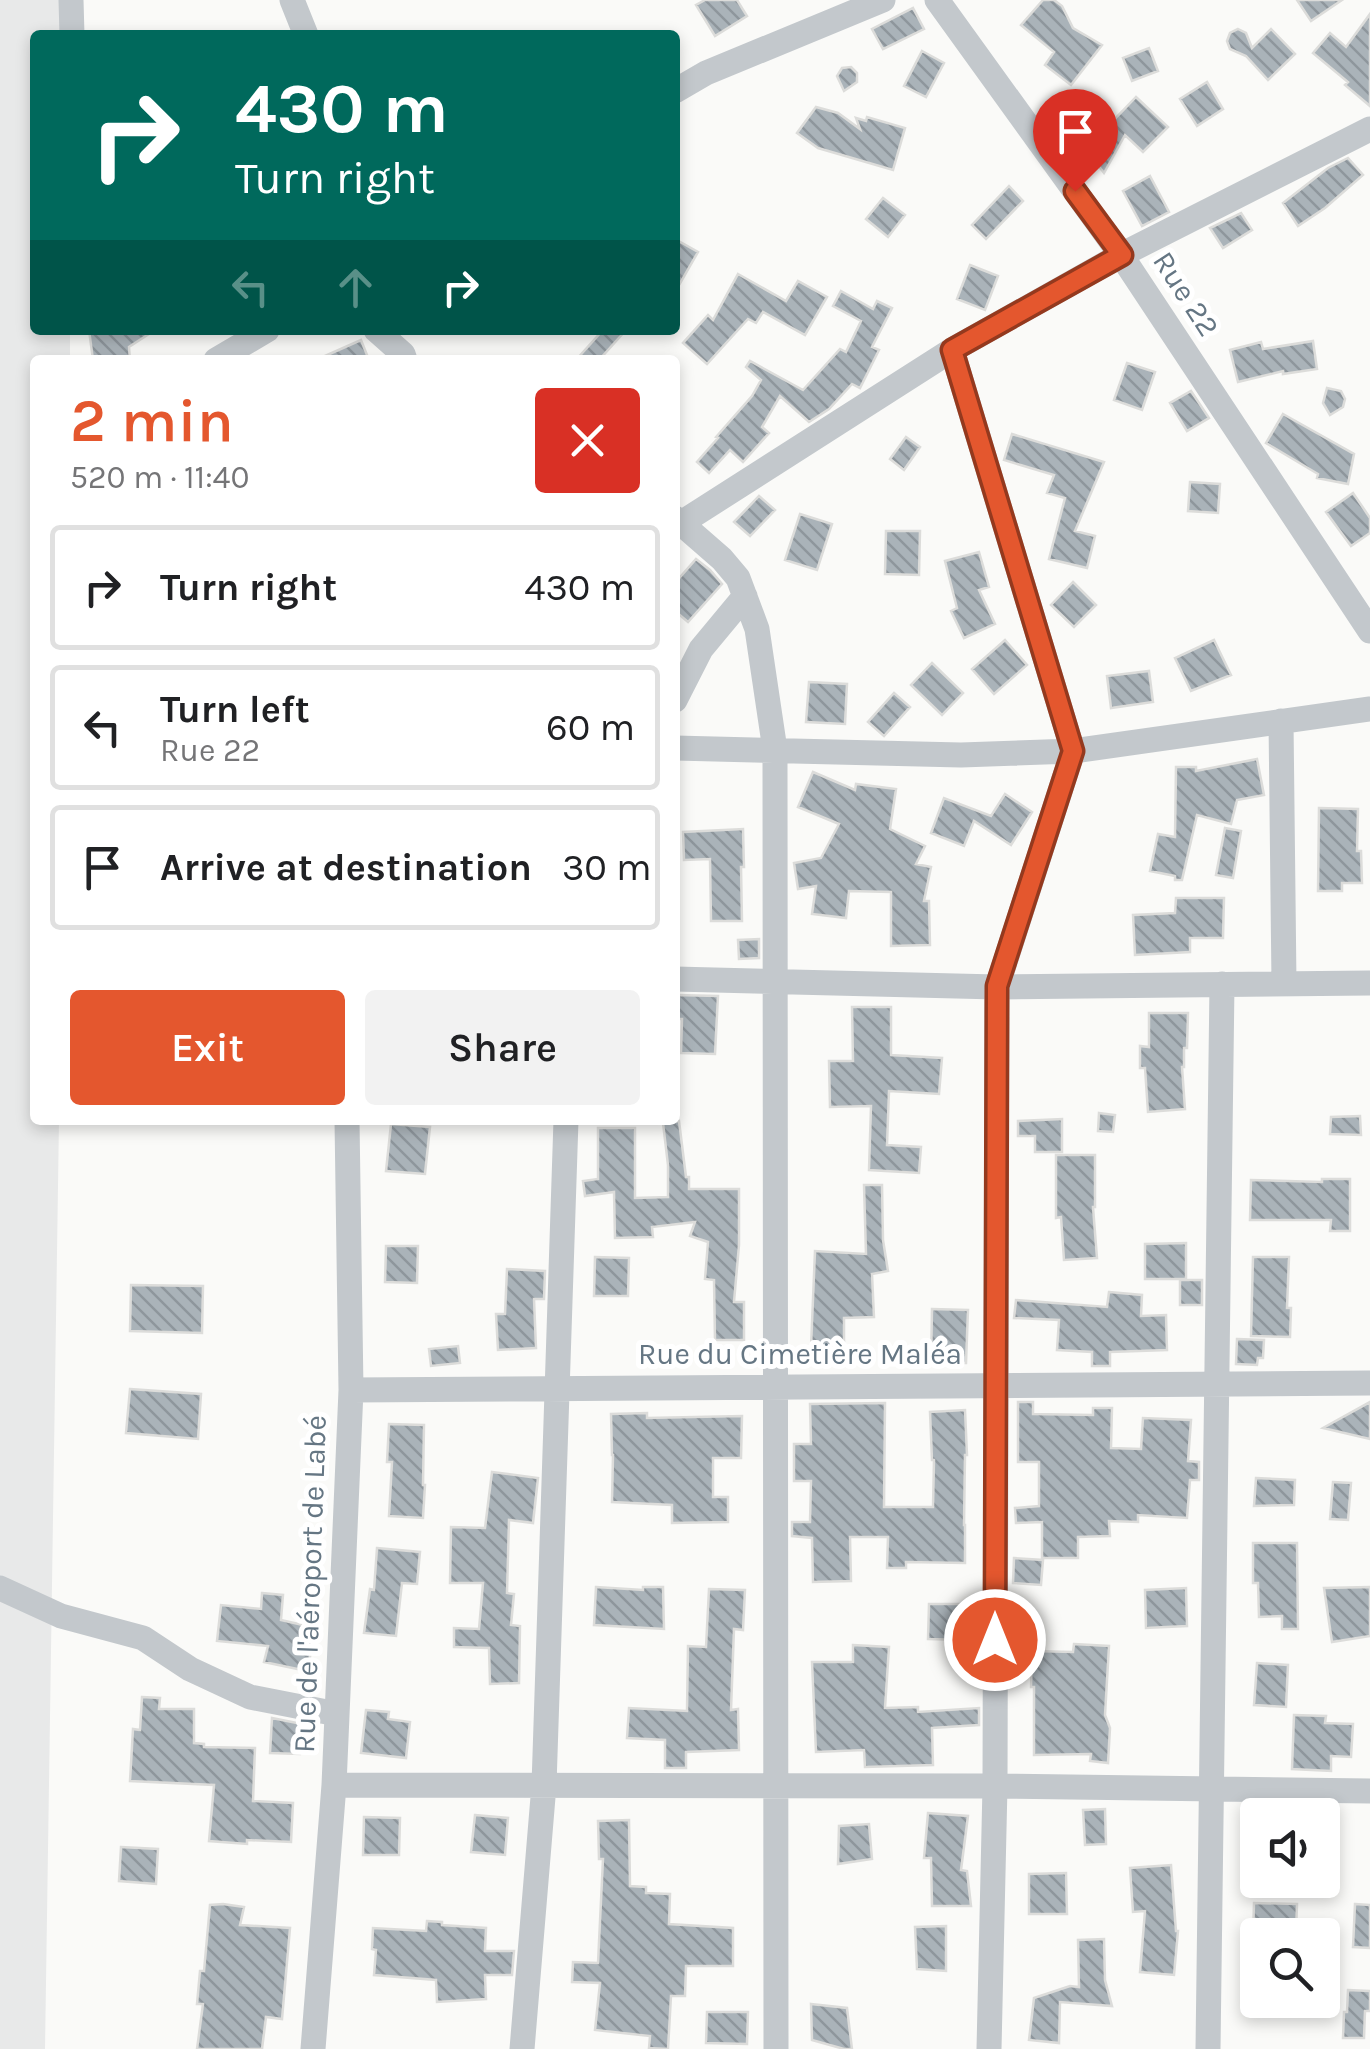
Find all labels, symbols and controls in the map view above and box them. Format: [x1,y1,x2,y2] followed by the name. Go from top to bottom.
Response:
[235,68,449,150] text: 430 m
[70,70,200,200] icon: right
[1033,89,1118,192] pin
[1048,104,1103,159] icon: arrive
[235,152,435,204] text: Turn right
[1145,245,1227,343] street label: Rue 22
[223,260,278,315] icon: left
[328,260,383,315] icon: ahead
[433,260,488,315] icon: right
[70,386,234,456] text: 2 min
[535,388,640,493] button: close
[70,459,249,496] text: 520 m · 11:40
[75,560,130,615] icon: right
[160,565,337,610] text: Turn right
[524,565,635,610] text: 430 m
[160,687,310,732] text: Turn left
[75,700,130,755] icon: left
[546,705,635,750] text: 60 m
[160,732,260,769] text: Rue 22
[75,840,130,895] icon: arrive
[160,845,532,890] text: Arrive at destination
[562,845,651,890] text: 30 m
[70,990,345,1105] button: Exit
[365,990,640,1105] button: Share
[638,1336,962,1372] street label: Rue du Cimetière Maléa
[286,1414,334,1754] street label: Rue de l'aéroport de Labé
[943,1588,1047,1692] position arrow
[1240,1798,1340,2018] map controls
[1240,1798,1340,1898] button: sound
[1240,1918,1340,2018] button: search

